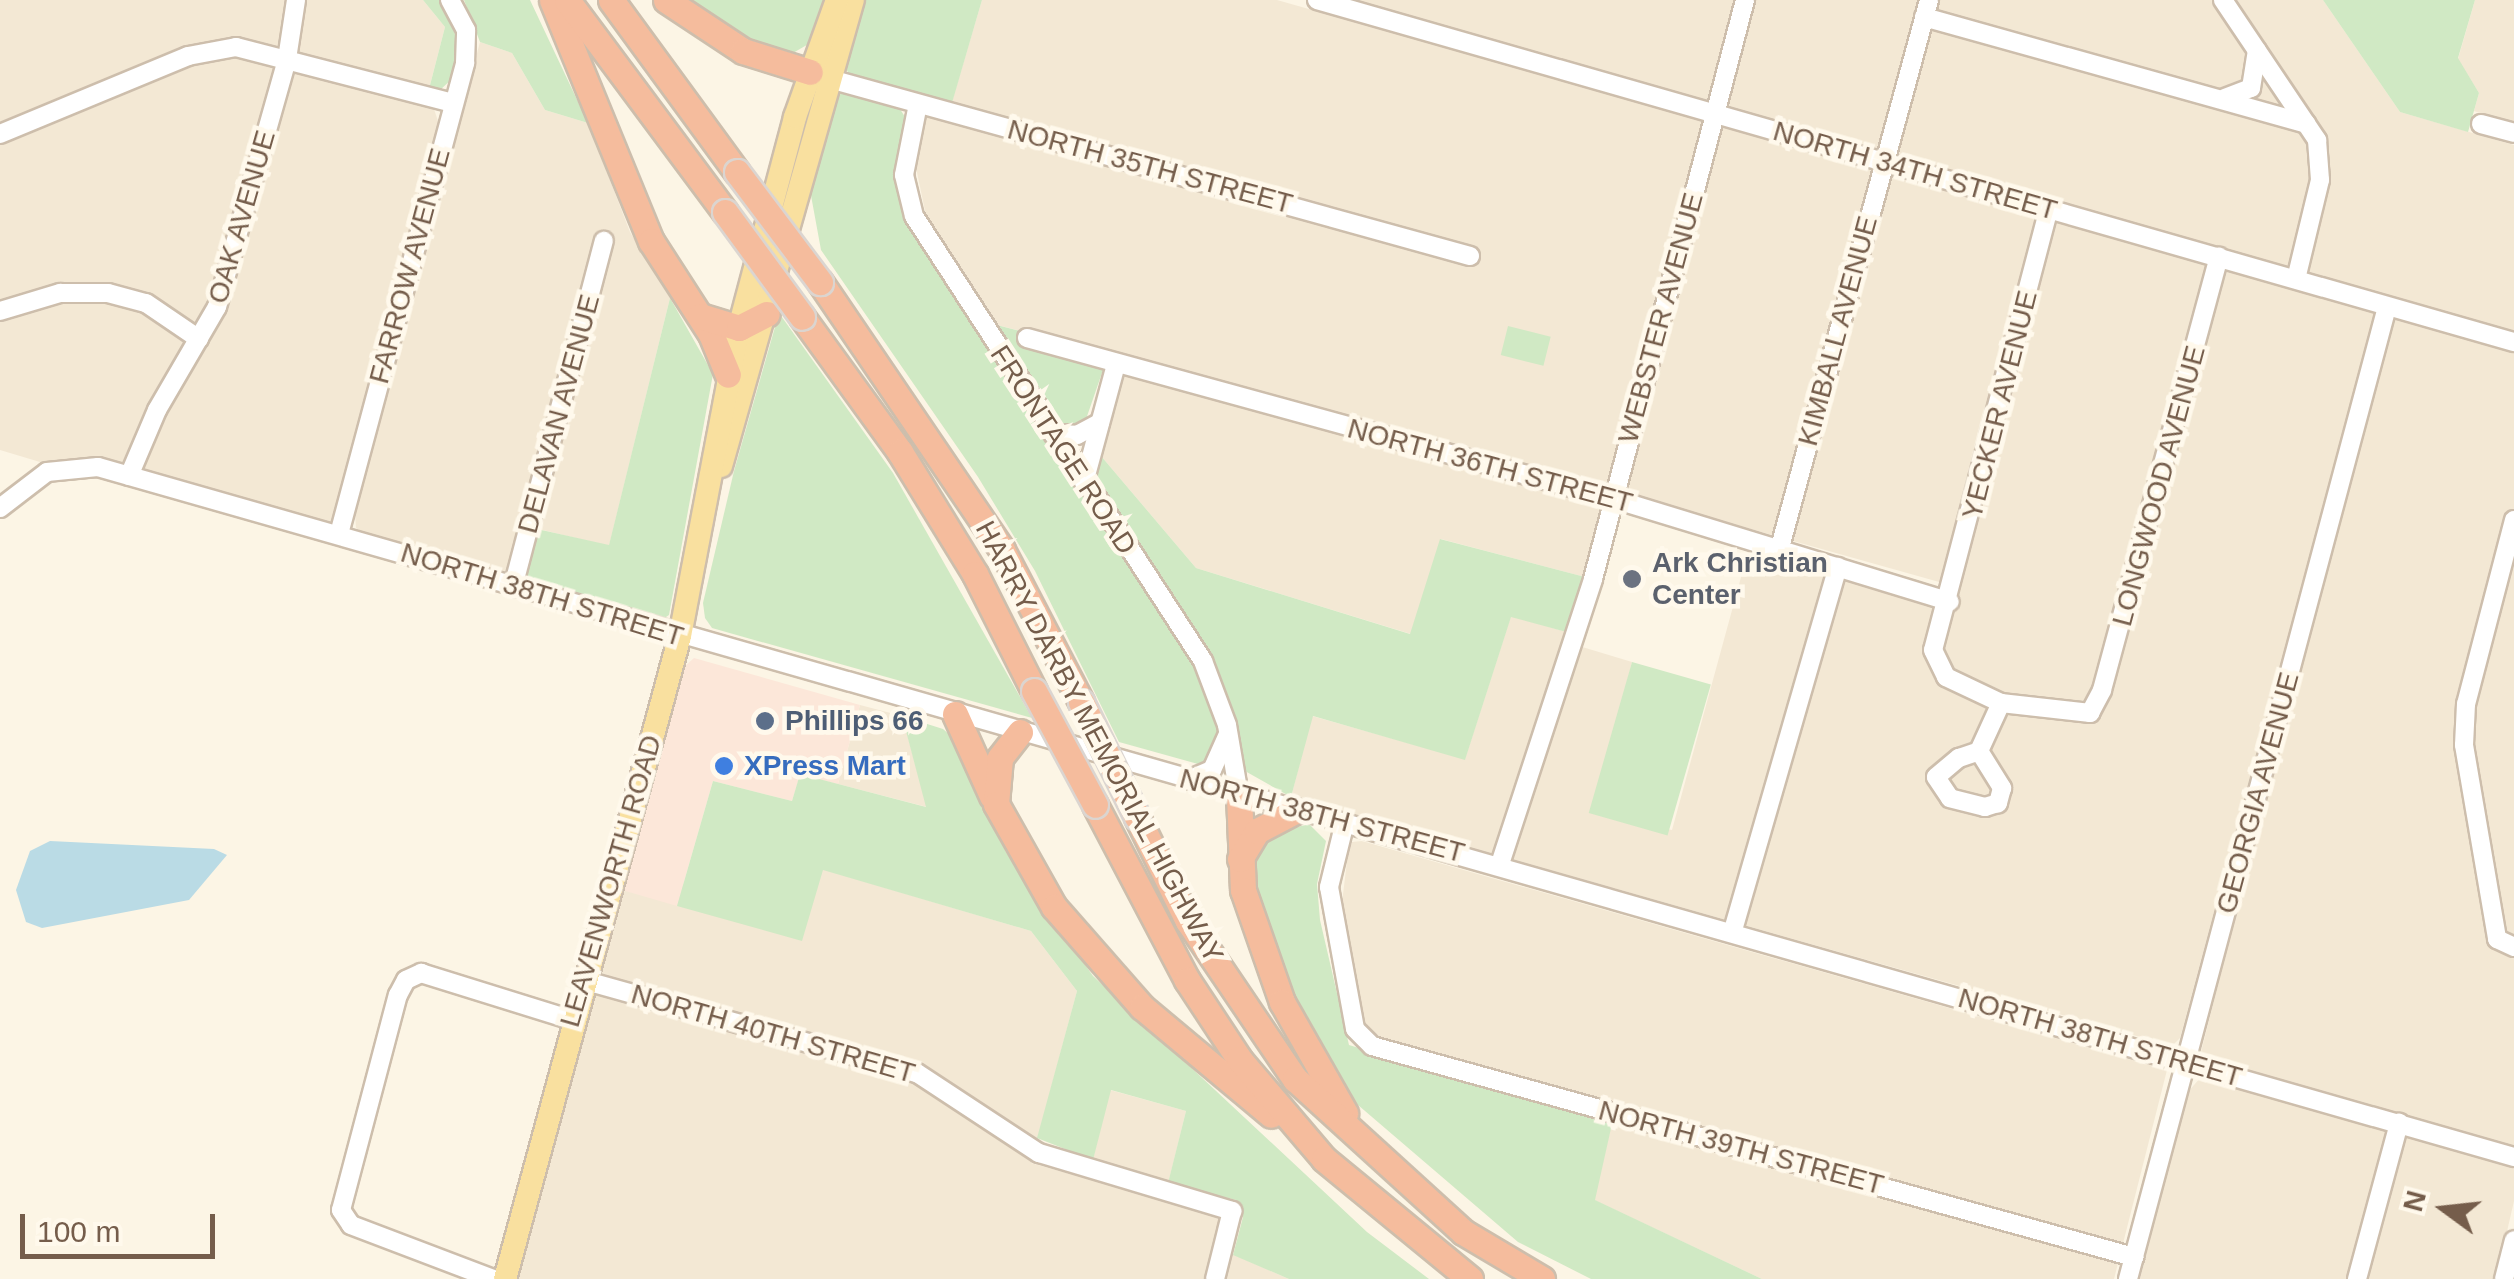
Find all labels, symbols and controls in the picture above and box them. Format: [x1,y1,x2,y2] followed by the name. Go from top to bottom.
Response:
[1004,113,1296,221] street label: NORTH 35TH STREET
[1769,114,2061,228] street label: NORTH 34TH STREET
[201,126,283,308] street label: OAK AVENUE
[362,144,458,388] street label: FARROW AVENUE
[1611,188,1711,448] street label: WEBSTER AVENUE
[1791,211,1885,451] street label: KIMBALL AVENUE
[1955,286,2045,524] street label: YECKER AVENUE
[511,290,607,538] street label: DELAVAN AVENUE
[983,339,1143,561] street label: FRONTAGE ROAD
[2105,341,2213,631] street label: LONGWOOD AVENUE
[1344,412,1636,520] street label: NORTH 36TH STREET
[967,515,1231,969] street label: HARRY DARBY MEMORIAL HIGHWAY
[397,536,687,654] street label: NORTH 38TH STREET
[1652,546,1828,612] place label: Ark Christian Center
[1621,568,1643,590] marker: Ark Christian Center
[2209,667,2307,919] street label: GEORGIA AVENUE
[785,704,923,738] place label: Phillips 66
[754,710,776,732] marker: Phillips 66
[553,731,669,1031] street label: LEAVENWORTH ROAD
[744,749,906,783] place label: XPress Mart
[713,755,735,777] marker: XPress Mart
[1176,762,1468,870] street label: NORTH 38TH STREET
[627,977,919,1091] street label: NORTH 40TH STREET
[1954,981,2246,1095] street label: NORTH 38TH STREET
[1595,1094,1887,1202] street label: NORTH 39TH STREET
[2394,1159,2494,1259] north arrow
[2397,1187,2432,1215] text: N
[25,1194,220,1256] scale bar
[37,1215,120,1248] text: 100 m

